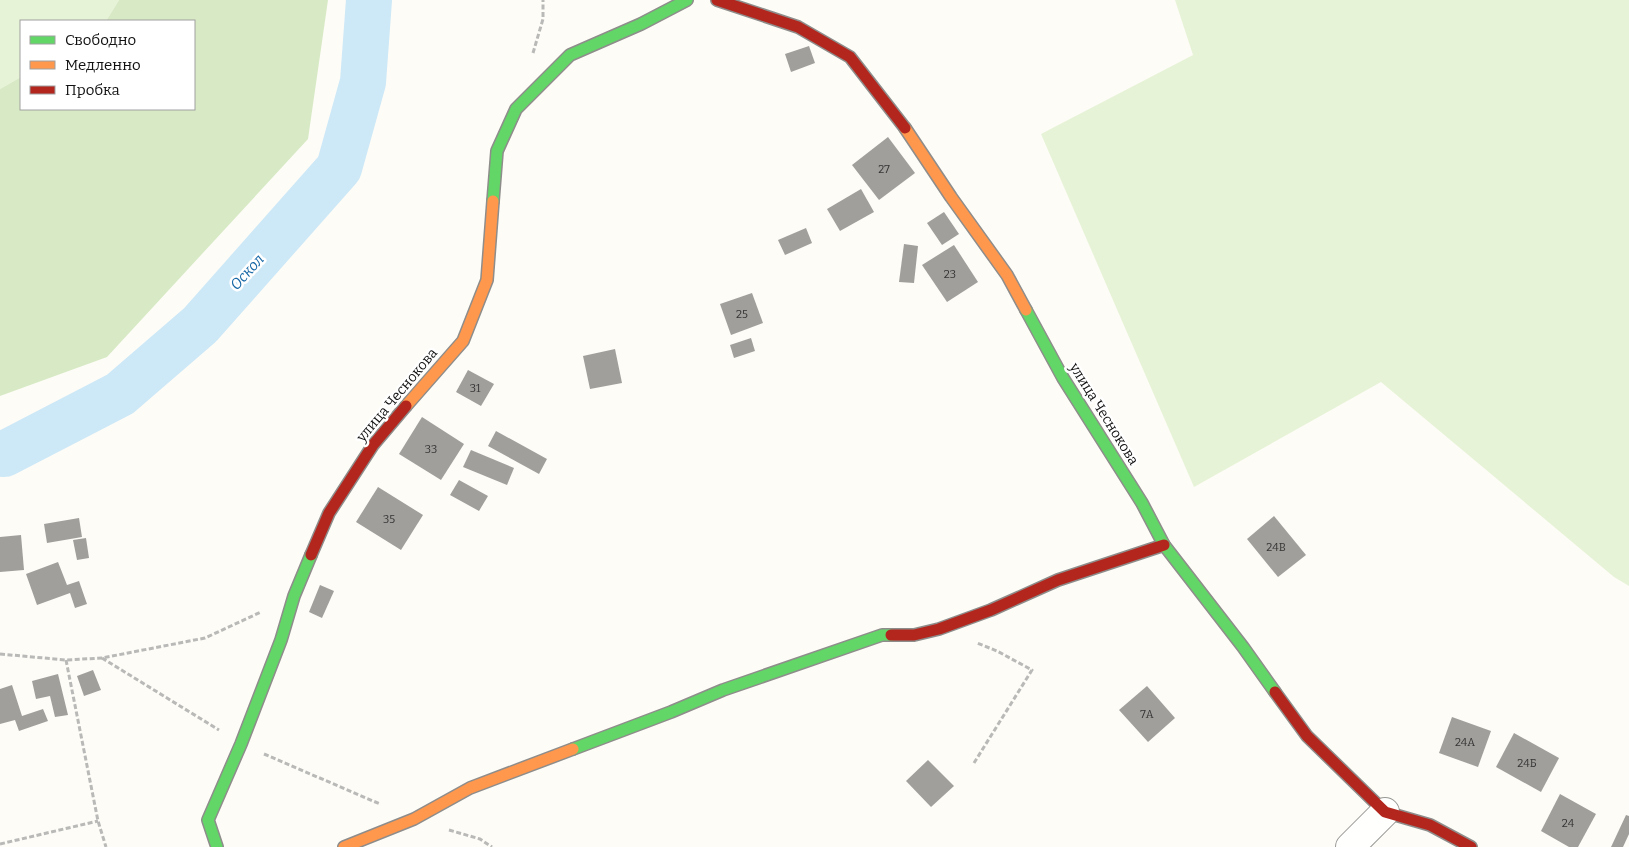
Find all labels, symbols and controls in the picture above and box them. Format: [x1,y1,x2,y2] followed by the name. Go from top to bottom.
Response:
[20,20,195,110] legend
[65,31,136,49] text: Свободно
[65,56,141,74] text: Медленно
[65,81,120,99] text: Пробка
[878,163,890,176] house number: 27
[226,250,268,294] water label: Оскол
[944,268,956,281] house number: 23
[736,308,748,321] house number: 25
[352,345,441,446] street label: улица Чеснокова
[1065,359,1142,468] street label: улица Чеснокова
[470,382,481,395] house number: 31
[425,443,437,456] house number: 33
[383,513,395,526] house number: 35
[1266,541,1286,554] house number: 24В
[1140,708,1154,721] house number: 7А
[1455,736,1475,749] house number: 24А
[1517,757,1537,770] house number: 24Б
[1562,817,1575,830] house number: 24

